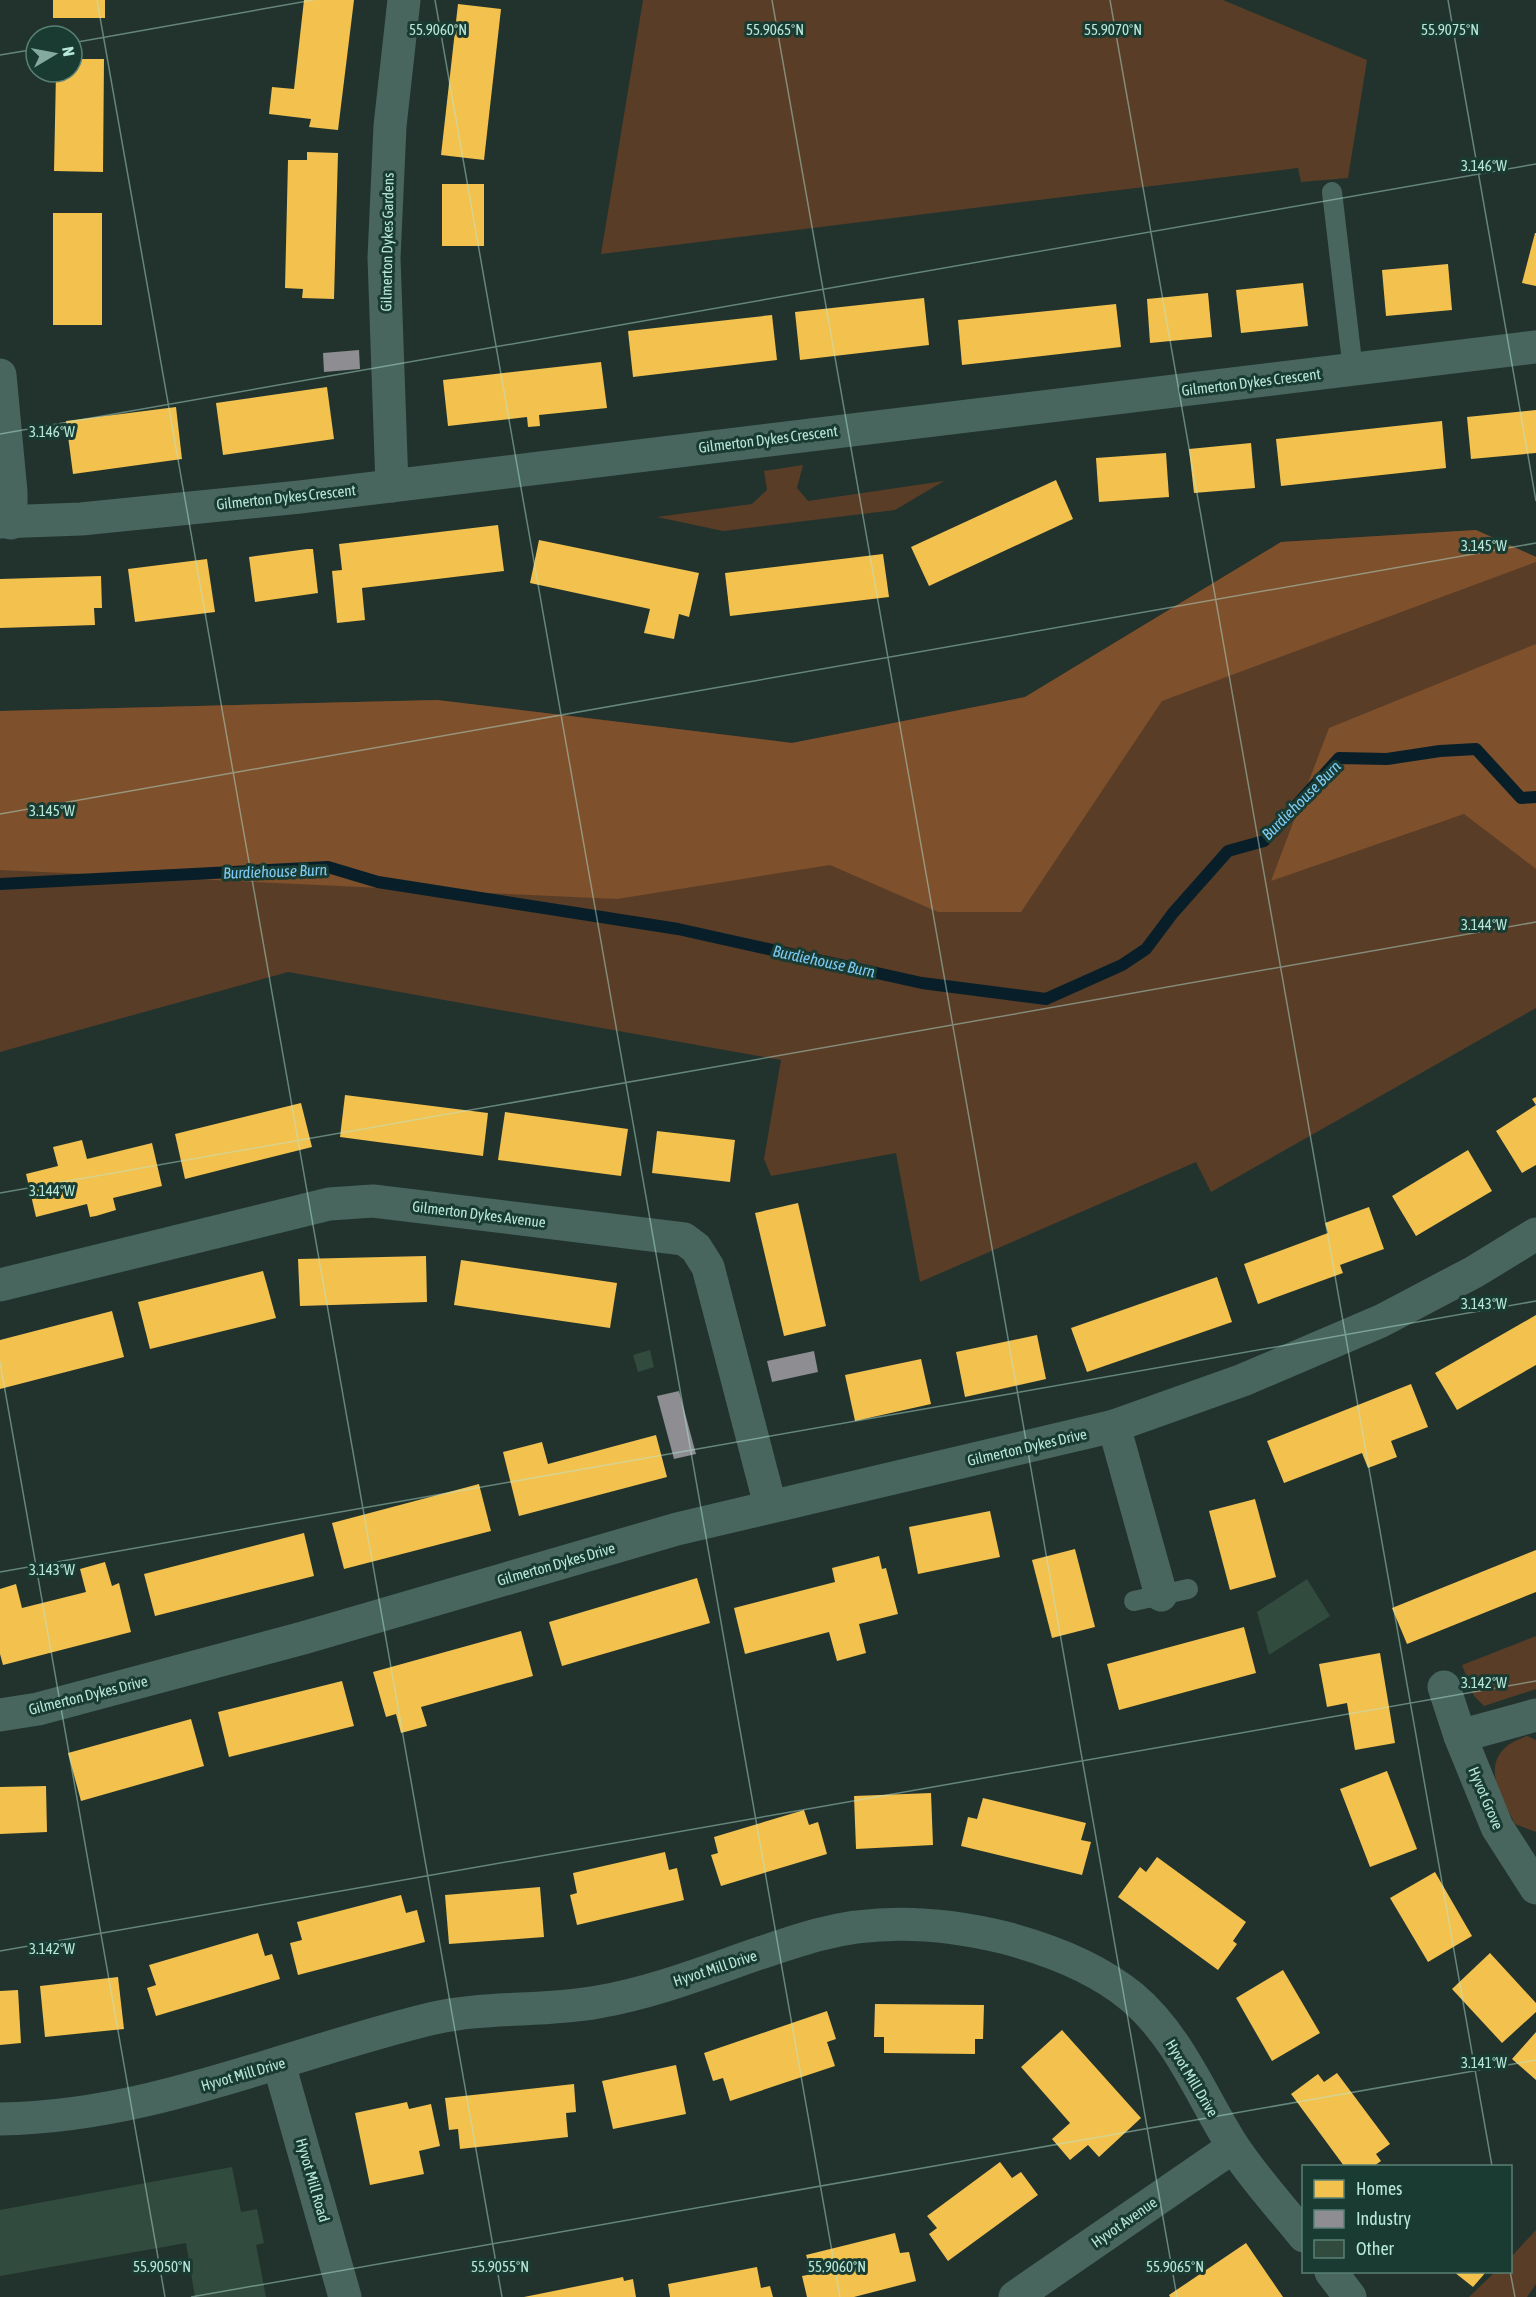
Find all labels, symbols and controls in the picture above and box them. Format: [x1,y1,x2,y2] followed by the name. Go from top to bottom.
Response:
[409,21,467,38] text: 55.9060°N
[746,21,804,38] text: 55.9065°N
[1084,21,1142,38] text: 55.9070°N
[1421,21,1479,38] text: 55.9075°N
[24,24,84,84] north arrow
[59,45,78,58] text: N
[1461,157,1507,174] text: 3.146°W
[377,173,397,311] street label: Gilmerton Dykes Gardens
[1180,365,1322,399] street label: Gilmerton Dykes Crescent
[697,422,839,456] street label: Gilmerton Dykes Crescent
[29,423,75,440] text: 3.146°W
[215,481,357,513] street label: Gilmerton Dykes Crescent
[1461,537,1507,554] text: 3.145°W
[1258,757,1344,843] water label: Burdiehouse Burn
[29,802,75,819] text: 3.145°W
[223,860,328,882] water label: Burdiehouse Burn
[1461,916,1507,933] text: 3.144°W
[771,941,877,981] water label: Burdiehouse Burn
[29,1182,75,1199] text: 3.144°W
[411,1197,547,1231] street label: Gilmerton Dykes Avenue
[1461,1295,1507,1312] text: 3.143°W
[966,1425,1089,1469] street label: Gilmerton Dykes Drive
[495,1539,617,1589] street label: Gilmerton Dykes Drive
[29,1561,75,1578] text: 3.143°W
[27,1672,149,1718] street label: Gilmerton Dykes Drive
[1461,1674,1507,1691] text: 3.142°W
[1465,1764,1507,1832] street label: Hyvot Grove
[29,1940,75,1957] text: 3.142°W
[671,1946,759,1990] street label: Hyvot Mill Drive
[1162,2036,1222,2120] street label: Hyvot Mill Drive
[199,2054,287,2094] street label: Hyvot Mill Drive
[1461,2054,1507,2071] text: 3.141°W
[293,2136,333,2224] street label: Hyvot Mill Road
[1302,2165,1512,2273] legend
[1356,2178,1402,2199] text: Homes
[1088,2193,1160,2251] street label: Hyvot Avenue
[1356,2208,1411,2229] text: Industry
[1356,2238,1395,2259] text: Other
[133,2258,191,2275] text: 55.9050°N
[471,2258,529,2275] text: 55.9055°N
[808,2258,866,2275] text: 55.9060°N
[1146,2258,1204,2275] text: 55.9065°N

